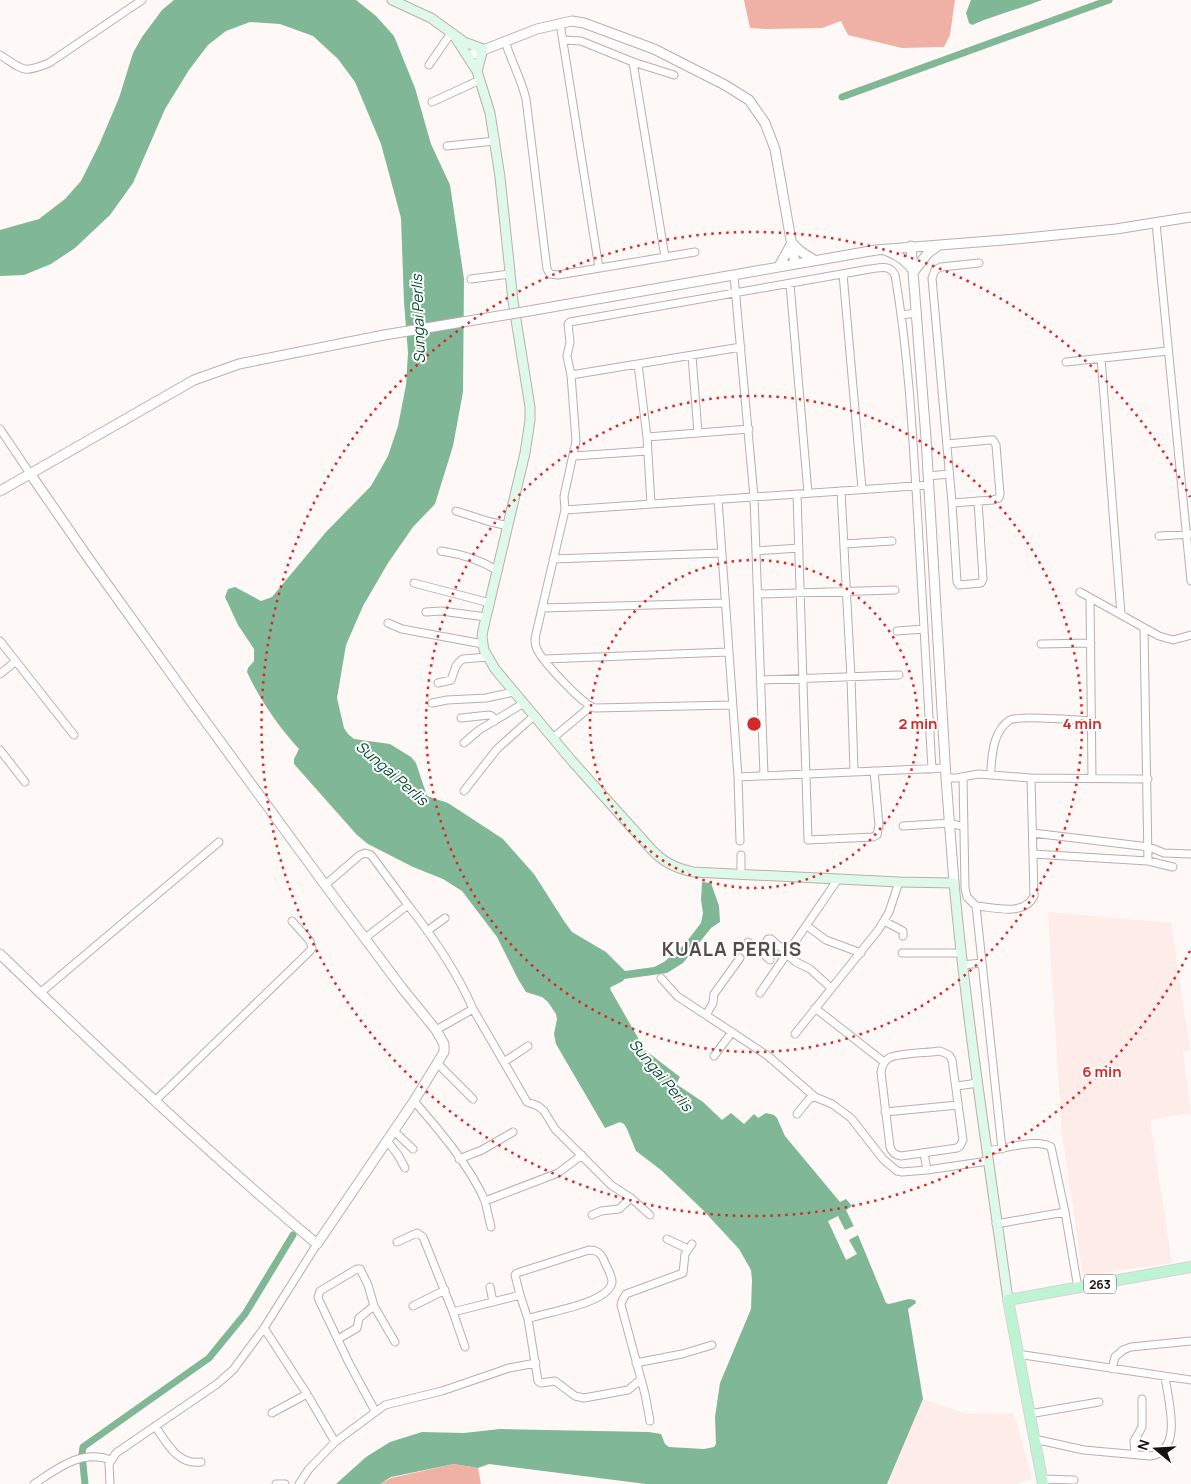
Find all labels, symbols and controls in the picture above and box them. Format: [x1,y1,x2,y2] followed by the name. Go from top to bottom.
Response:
[406,273,430,364] water label: Sungai Perlis
[898,713,938,734] text: 2 min
[1062,713,1102,734] text: 4 min
[745,715,763,733] centre of rings
[352,736,433,811] water label: Sungai Perlis
[662,936,802,962] district label: KUALA PERLIS
[624,1034,698,1117] water label: Sungai Perlis
[1082,1061,1122,1082] text: 6 min
[1084,1274,1116,1294] road number: 263
[1131,1424,1181,1474] north arrow
[1133,1437,1154,1453] text: N

